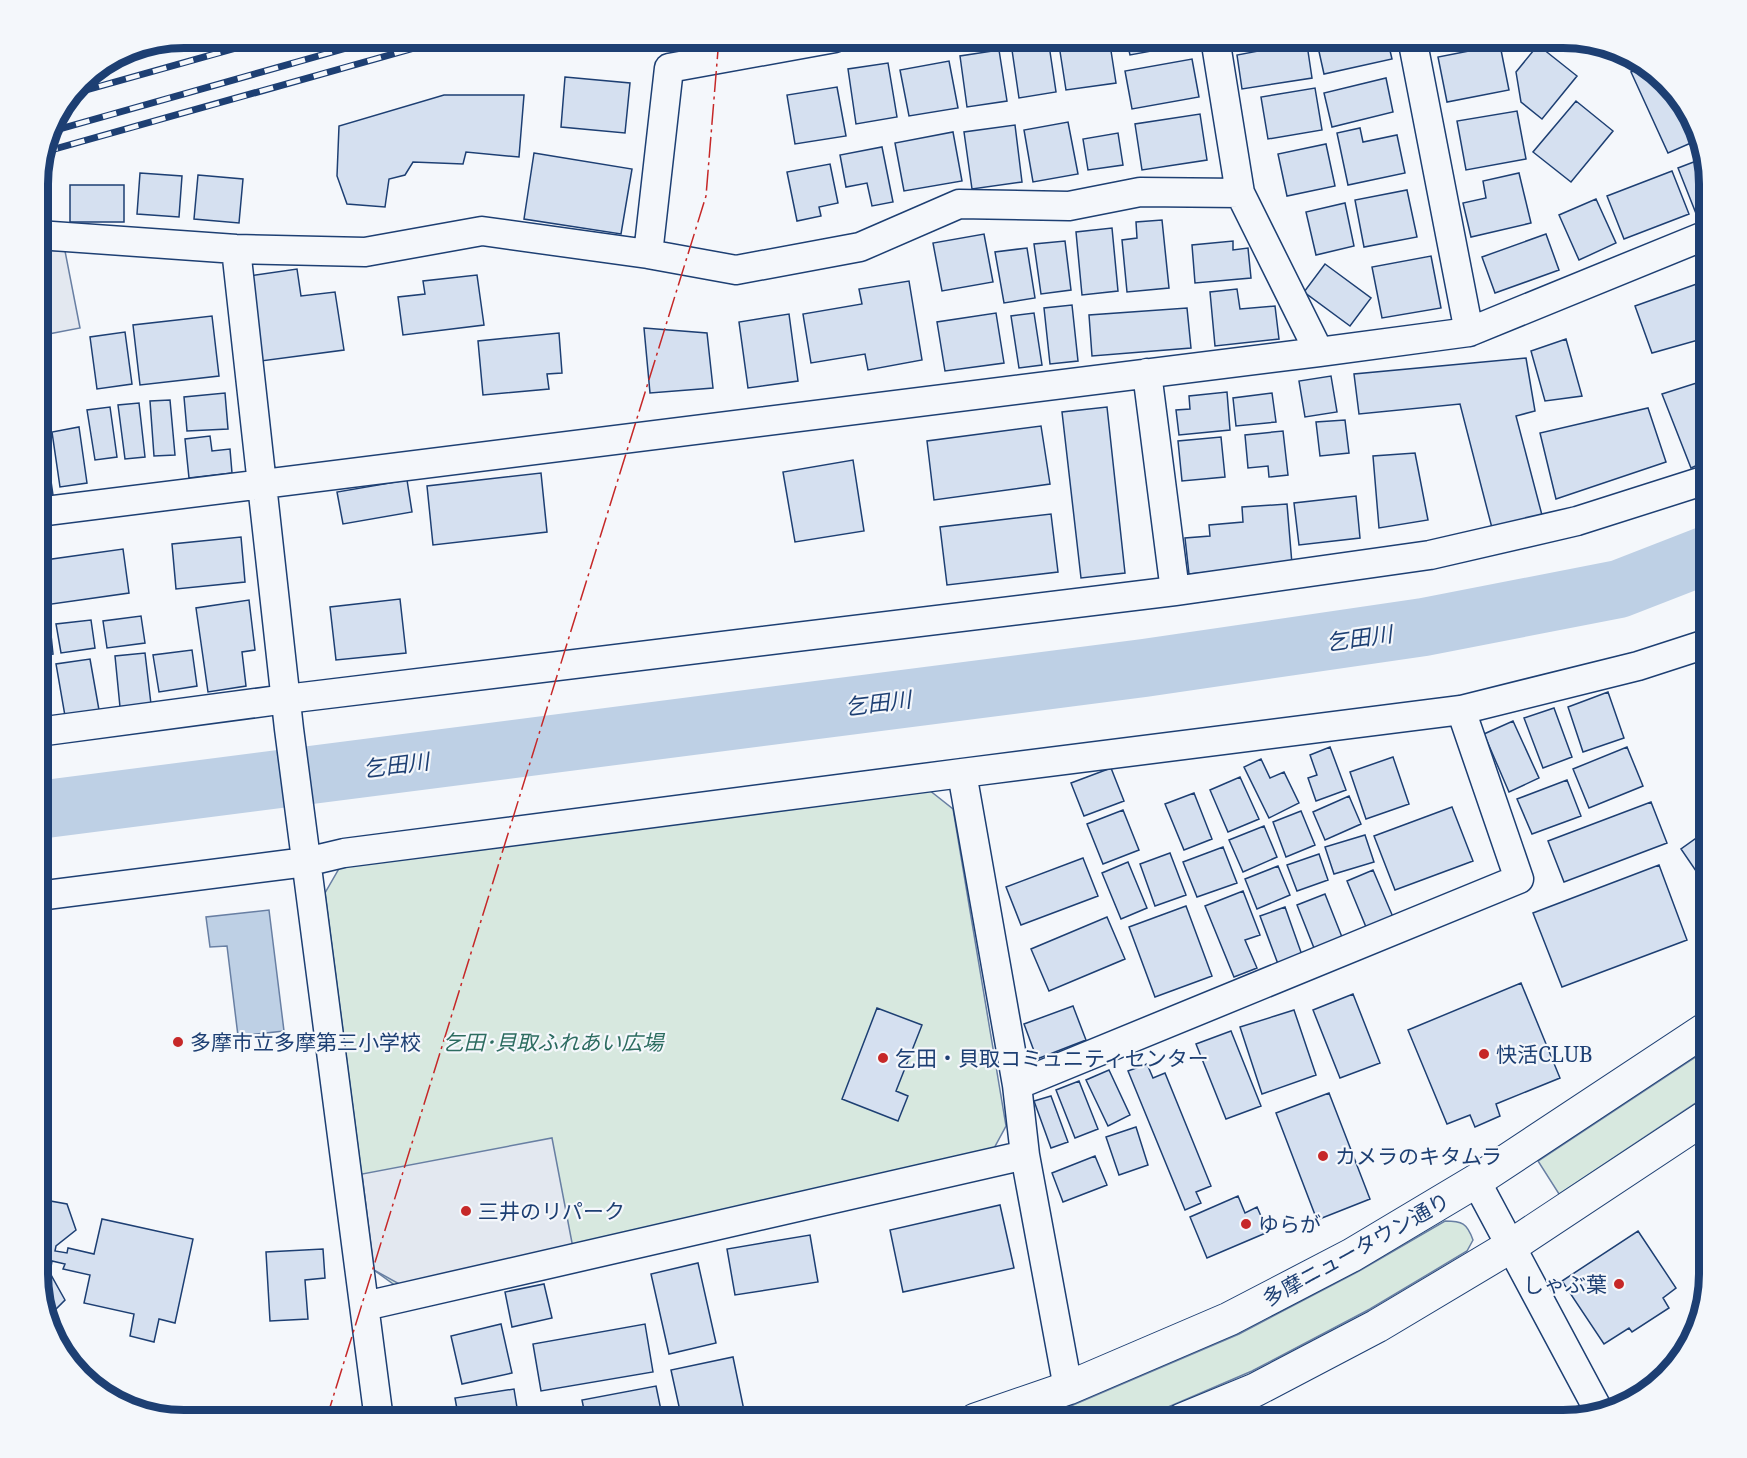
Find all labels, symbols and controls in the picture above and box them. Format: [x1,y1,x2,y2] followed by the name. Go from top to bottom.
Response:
[1324,617,1396,656] water label: 乞田川
[843,683,915,721] water label: 乞田川
[361,745,433,783] water label: 乞田川
[190,1028,421,1056] place label: 多摩市立多摩第三小学校
[443,1028,665,1056] park label: 乞田･貝取ふれあい広場
[171,1035,185,1049] marker: 多摩市立多摩第三小学校
[1496,1040,1593,1068] place label: 快活CLUB
[895,1044,1209,1072] place label: 乞田・貝取コミュニティセンター
[1477,1047,1491,1061] marker: 快活CLUB
[876,1051,890,1065] marker: 乞田・貝取コミュニティセンター
[1335,1142,1502,1170] place label: カメラのキタムラ
[1316,1149,1330,1163] marker: カメラのキタムラ
[1257,1186,1455,1312] street label: 多摩ニュータウン通り
[478,1197,625,1225] place label: 三井のリパーク
[459,1204,473,1218] marker: 三井のリパーク
[1258,1210,1321,1238] place label: ゆらが
[1239,1217,1253,1231] marker: ゆらが
[1523,1270,1607,1298] place label: しゃぶ葉
[1612,1277,1626,1291] marker: しゃぶ葉

